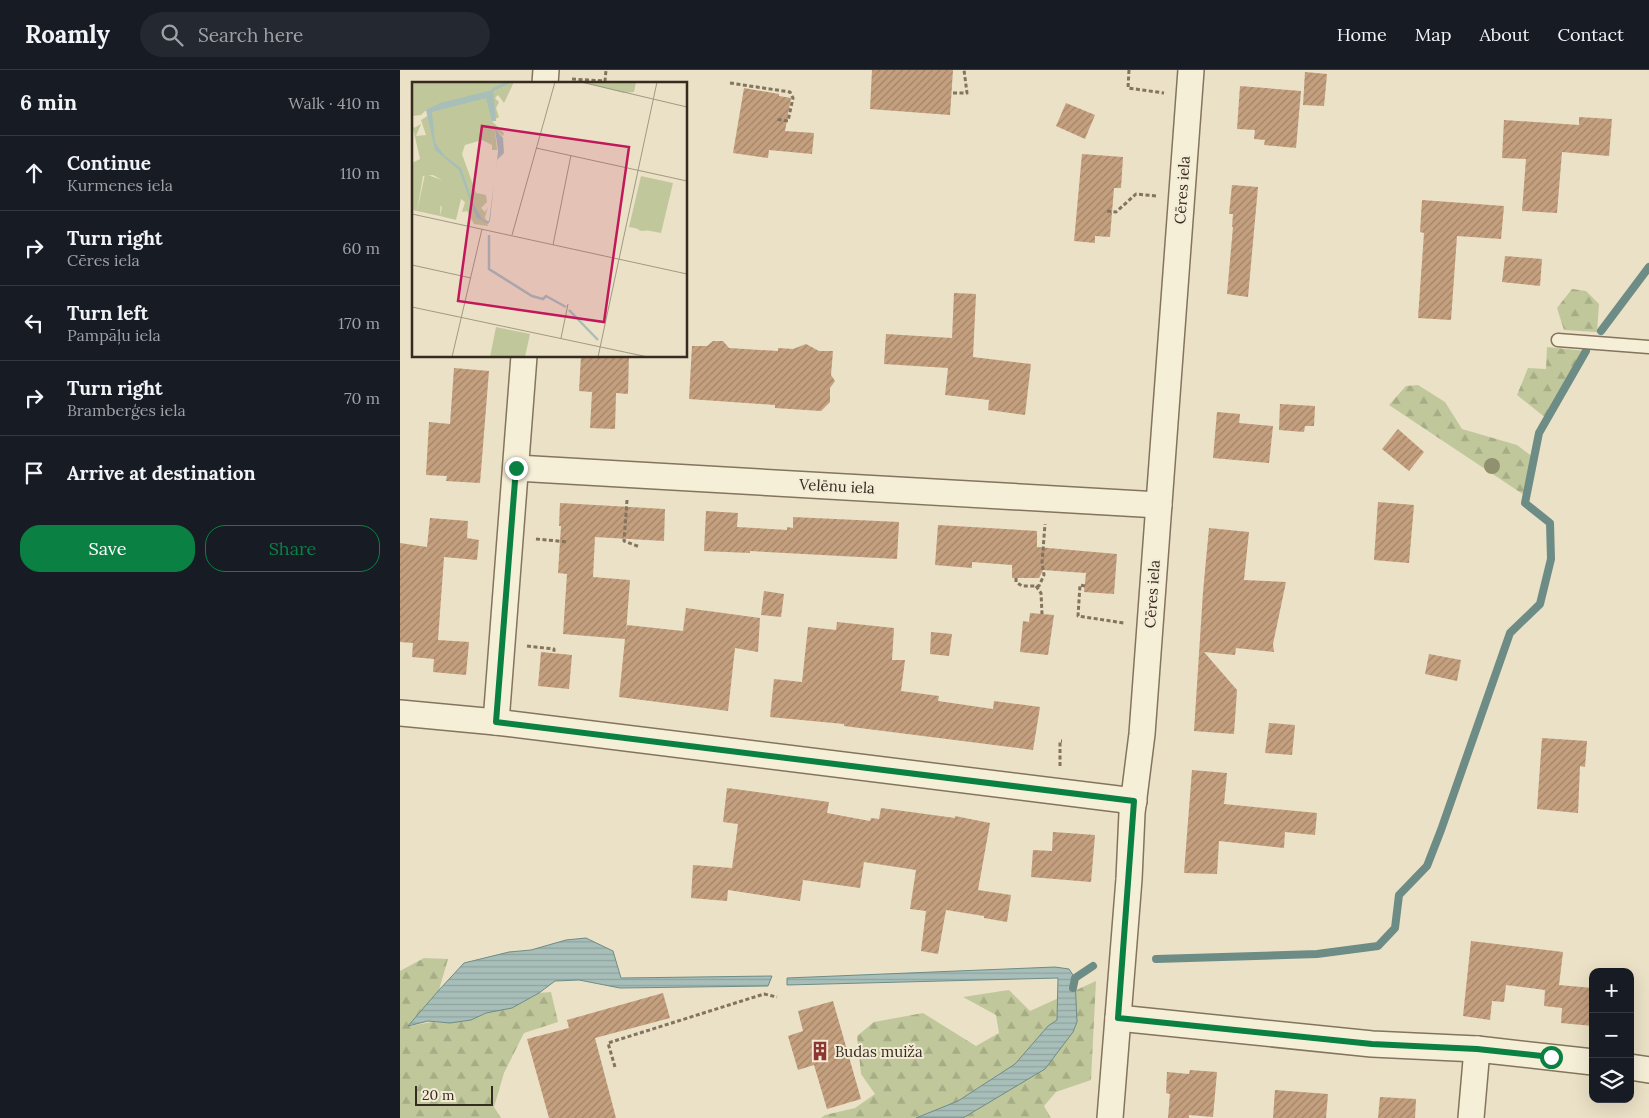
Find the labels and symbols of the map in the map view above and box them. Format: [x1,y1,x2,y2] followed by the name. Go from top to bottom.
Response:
[412,82,688,358] inset map
[1170,155,1194,225] street label: Cēres iela
[505,457,528,480] route end
[798,474,876,497] street label: Velēnu iela
[1140,559,1164,629] street label: Cēres iela
[809,1040,831,1062] building icon: Budas muiža
[835,1042,923,1061] place label: Budas muiža
[1540,1046,1563,1069] route start
[415,1083,492,1106] scale bar

